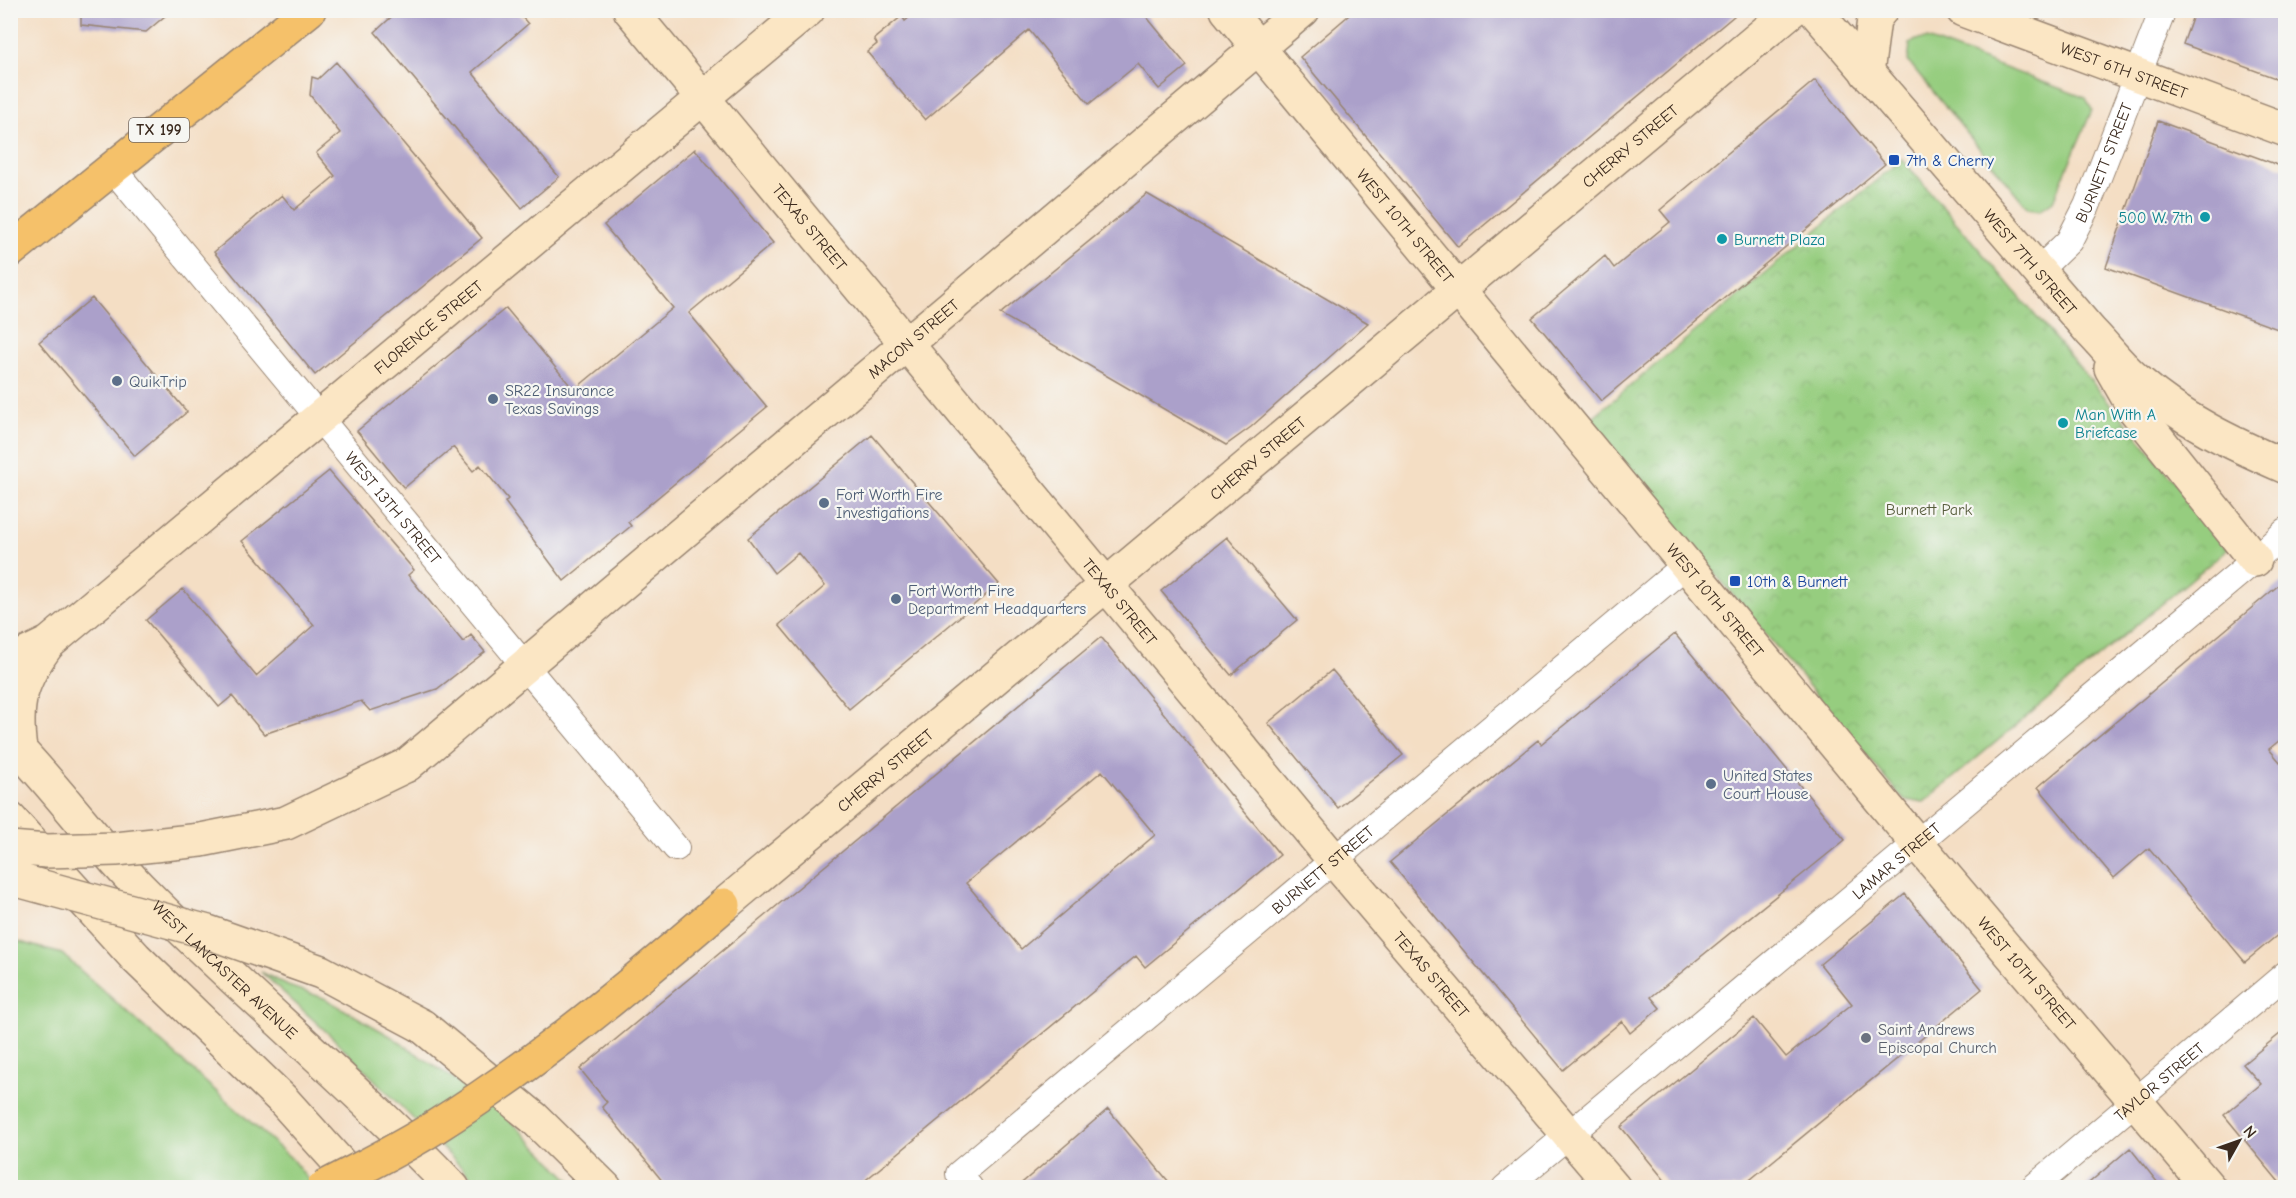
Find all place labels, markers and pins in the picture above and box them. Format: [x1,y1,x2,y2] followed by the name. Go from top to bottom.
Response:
[1906,152,1995,170] place label: 7th & Cherry
[1887,153,1901,167] marker: 7th & Cherry
[2118,209,2193,227] place label: 500 W. 7th
[2198,210,2212,224] marker: 500 W. 7th
[1734,231,1825,249] place label: Burnett Plaza
[1715,232,1729,246] marker: Burnett Plaza
[129,373,187,391] place label: QuikTrip
[110,374,124,388] marker: QuikTrip
[505,382,614,418] place label: SR22 Insurance Texas Savings
[486,392,500,406] marker: SR22 Insurance Texas Savings
[2075,406,2156,442] place label: Man With A Briefcase
[2056,416,2070,430] marker: Man With A Briefcase
[836,486,943,522] place label: Fort Worth Fire Investigations
[817,496,831,510] marker: Fort Worth Fire Investigations
[1747,573,1848,591] place label: 10th & Burnett
[1728,574,1742,588] marker: 10th & Burnett
[908,582,1087,618] place label: Fort Worth Fire Department Headquarters
[889,592,903,606] marker: Fort Worth Fire Department Headquarters
[1723,767,1813,803] place label: United States Court House
[1704,777,1718,791] marker: United States Court House
[1878,1021,1997,1057] place label: Saint Andrews Episcopal Church
[1859,1031,1873,1045] marker: Saint Andrews Episcopal Church

